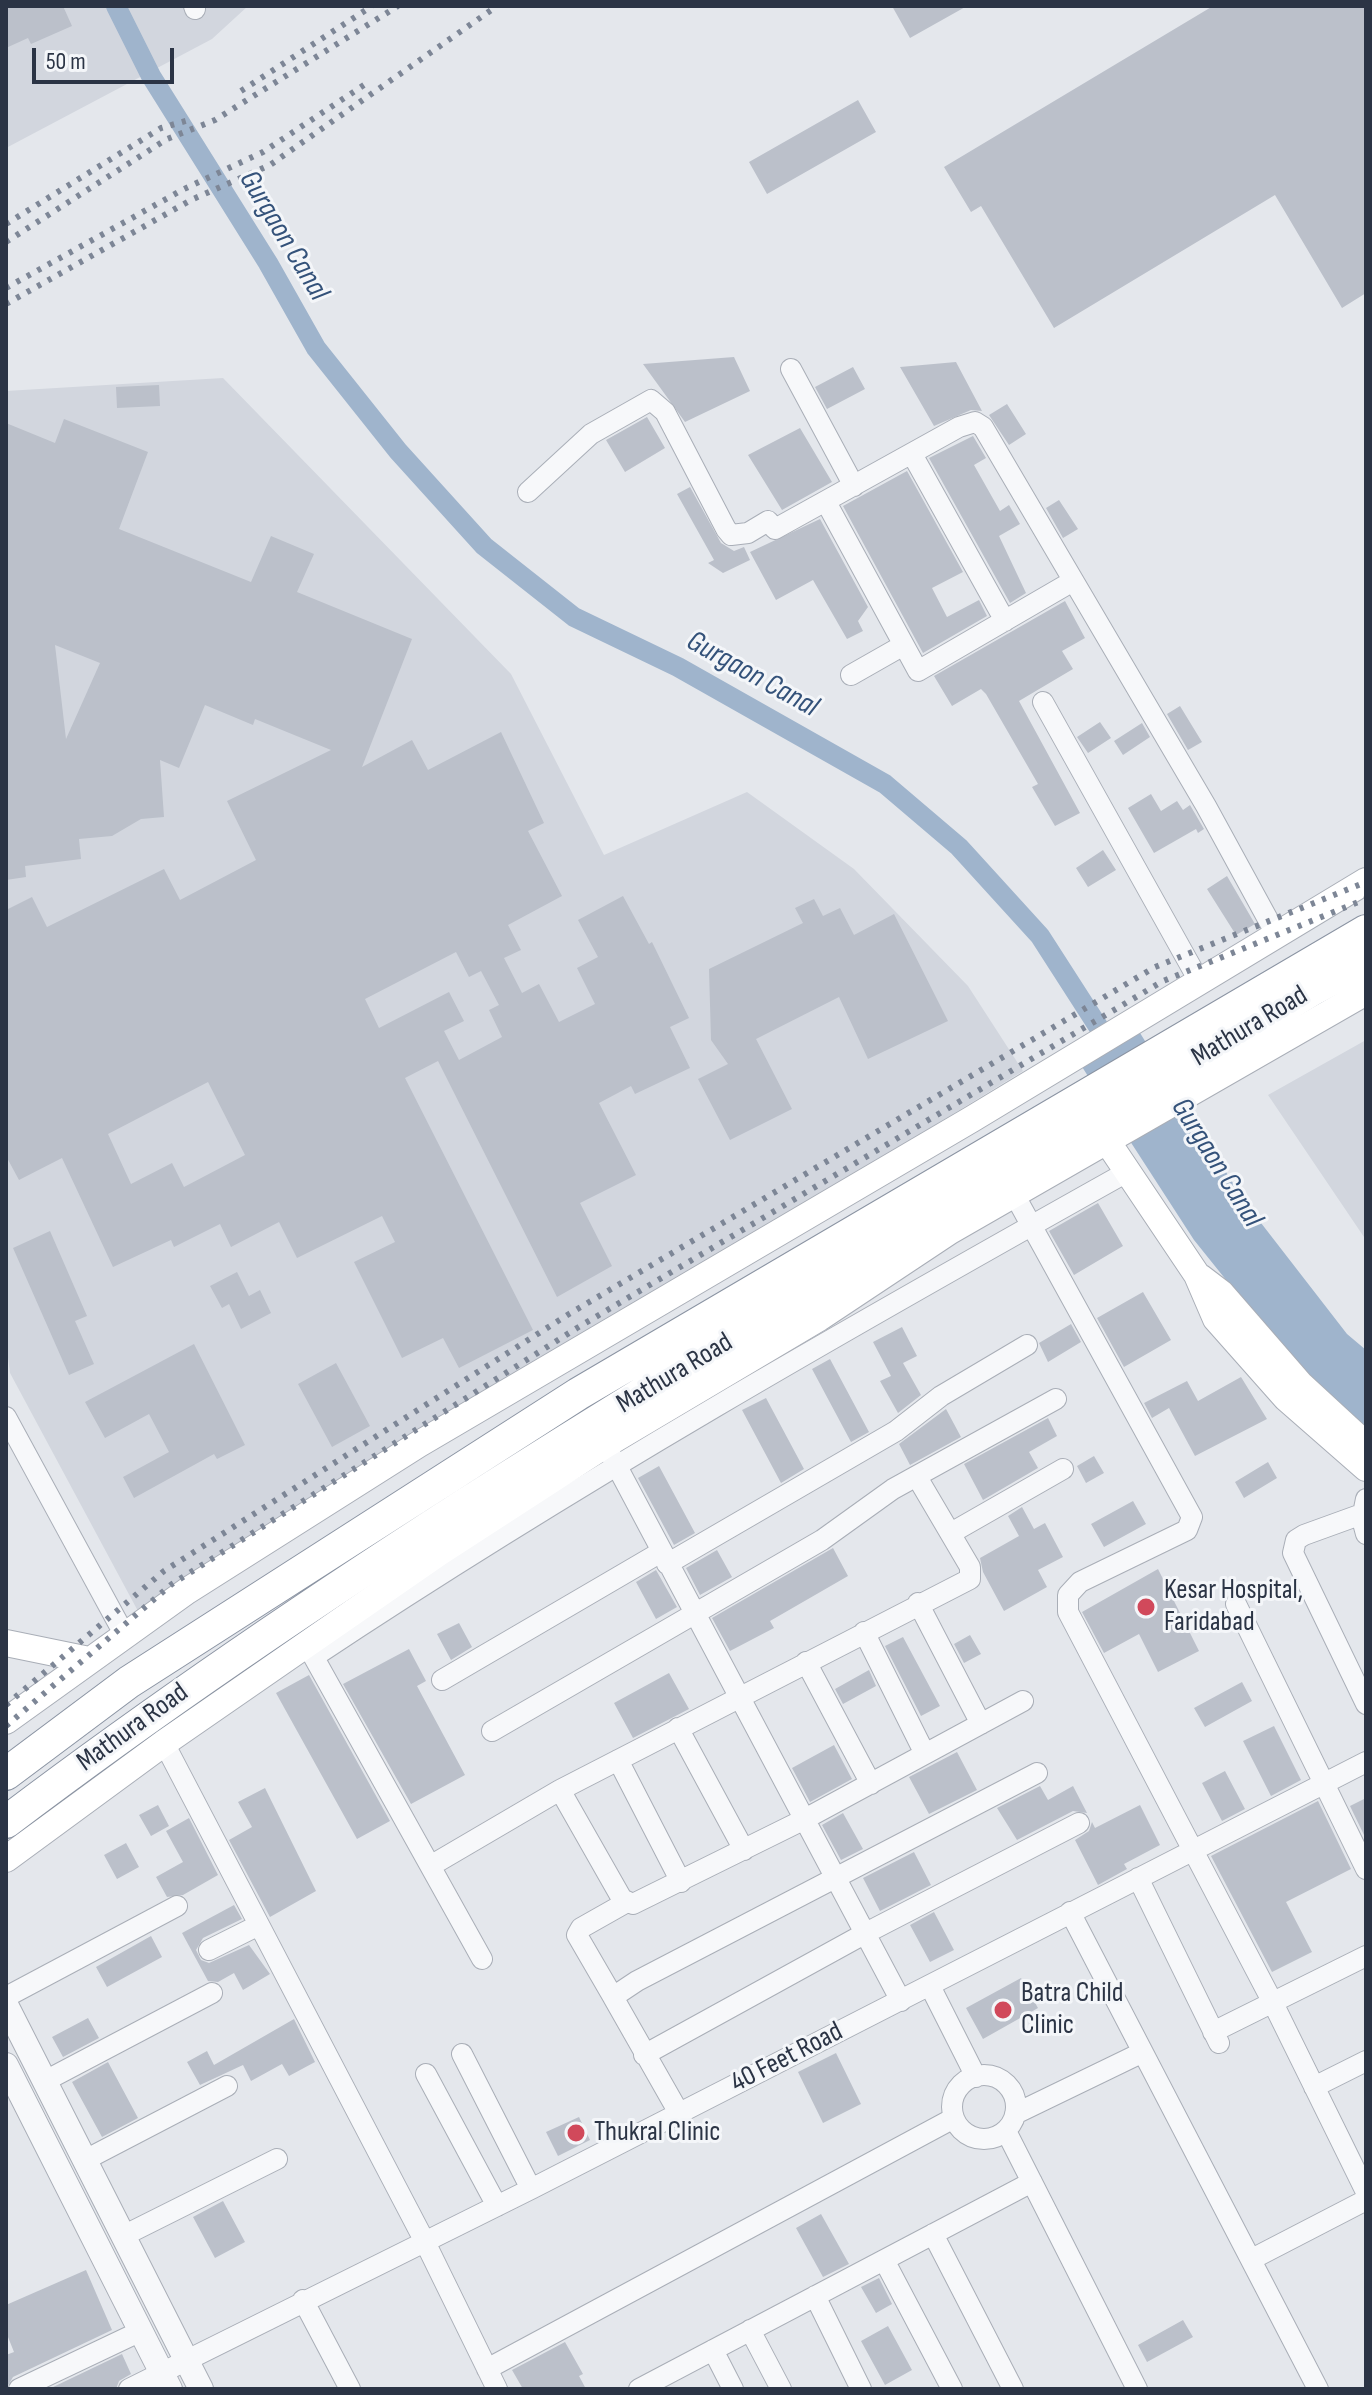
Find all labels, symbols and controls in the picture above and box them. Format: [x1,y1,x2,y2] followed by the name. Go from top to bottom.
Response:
[36,32,178,82] scale bar
[46,47,86,76] text: 50 m
[230,165,336,307] water label: Gurgaon Canal
[680,624,824,726] water label: Gurgaon Canal
[1186,979,1314,1075] street label: Mathura Road
[1162,1092,1270,1234] water label: Gurgaon Canal
[611,1326,739,1422] street label: Mathura Road
[1164,1574,1303,1640] place label: Kesar Hospital, Faridabad
[1135,1596,1157,1618] marker: Kesar Hospital, Faridabad
[71,1676,195,1780] street label: Mathura Road
[1021,1977,1123,2043] place label: Batra Child Clinic
[992,1999,1014,2021] marker: Batra Child Clinic
[725,2016,849,2100] street label: 40 Feet Road
[594,2116,721,2150] place label: Thukral Clinic
[565,2122,587,2144] marker: Thukral Clinic

